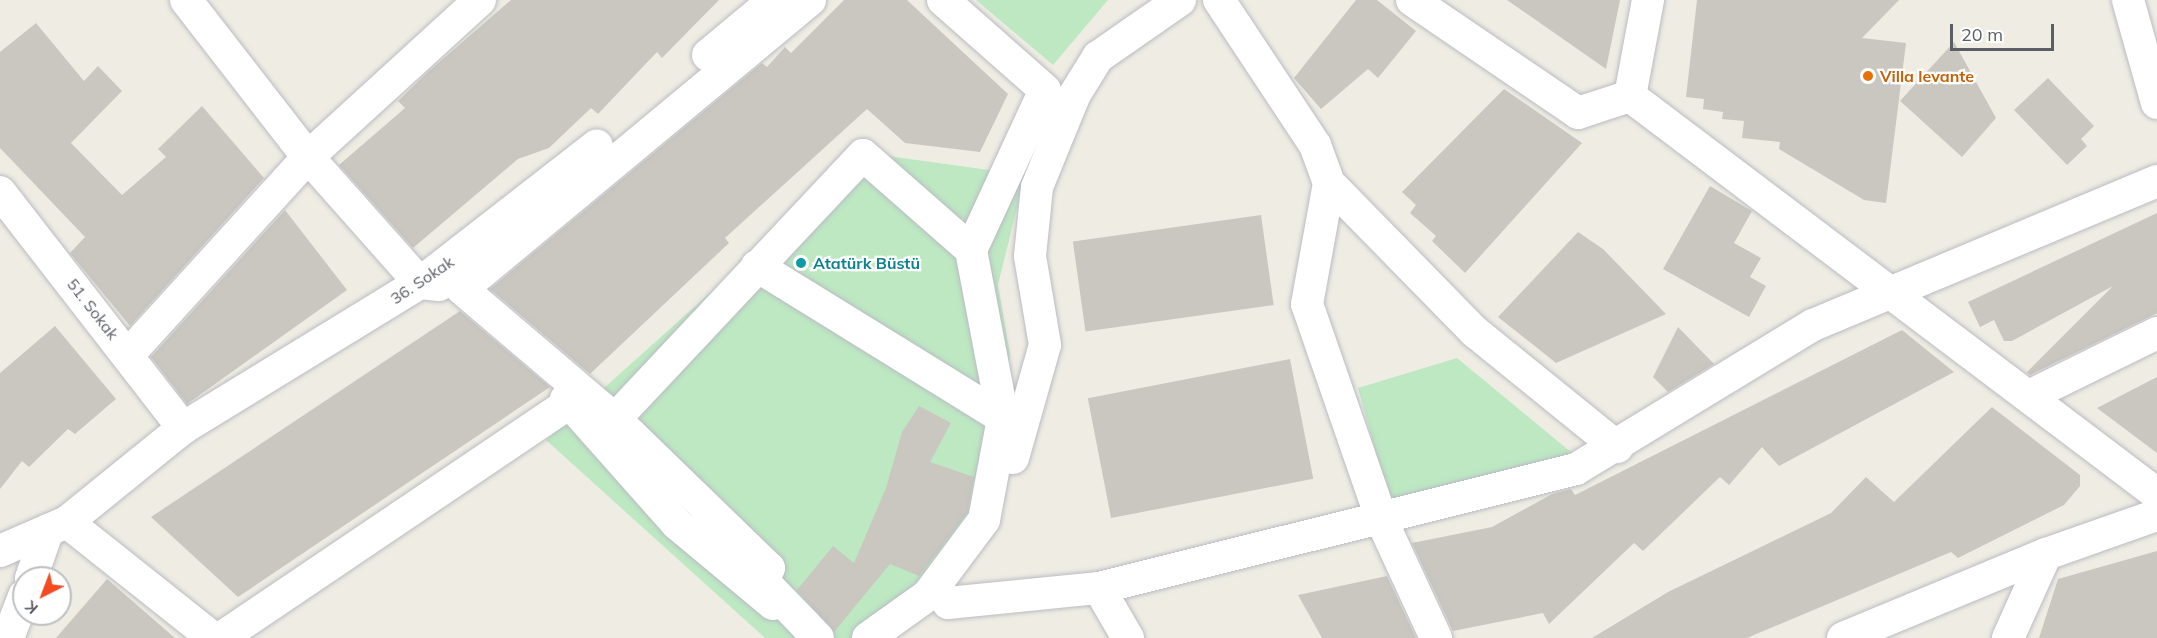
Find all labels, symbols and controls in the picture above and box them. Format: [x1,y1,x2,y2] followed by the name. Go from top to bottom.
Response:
[1953,12,2056,50] scale bar
[1961,23,2003,46] text: 20 m
[1880,66,1974,86] place label: Villa levante
[1861,69,1875,83] marker: Villa levante
[387,252,457,308] street label: 36. Sokak
[813,253,920,273] place label: Atatürk Büstü
[794,256,808,270] marker: Atatürk Büstü
[63,275,123,343] street label: 51. Sokak
[12,566,72,626] north arrow
[21,597,42,619] text: K

